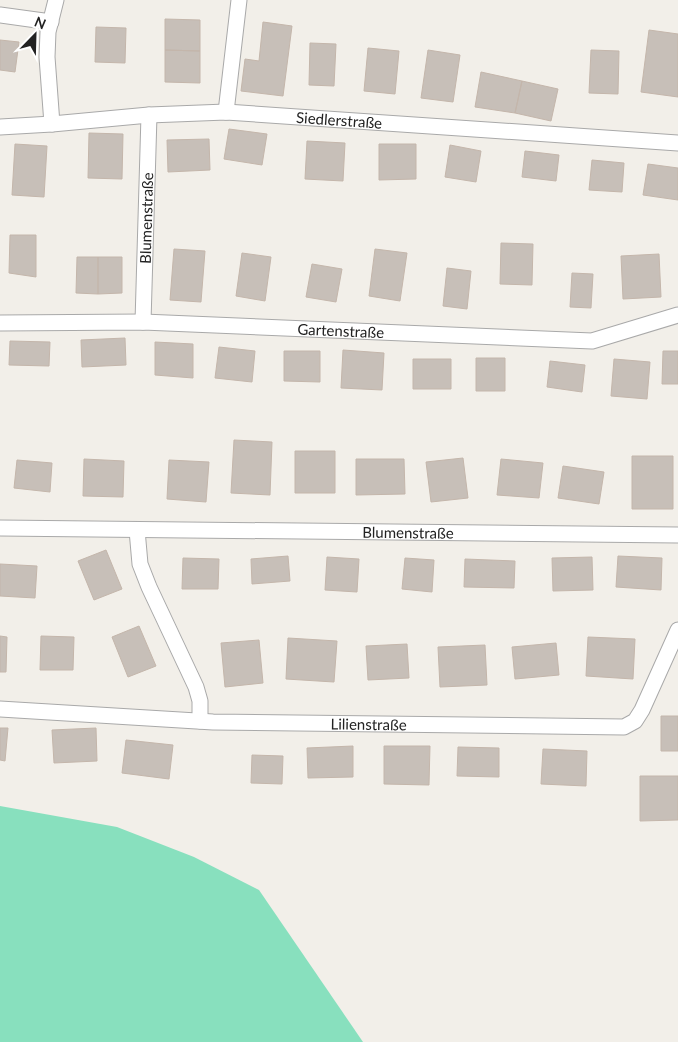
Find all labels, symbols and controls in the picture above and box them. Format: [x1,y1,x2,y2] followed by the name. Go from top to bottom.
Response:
[10,10,60,60] north arrow
[32,13,49,33] text: N
[296,108,383,132] street label: Siedlerstraße
[136,172,156,264] street label: Blumenstraße
[297,320,385,341] street label: Gartenstraße
[362,523,454,542] street label: Blumenstraße
[330,714,407,733] street label: Lilienstraße

